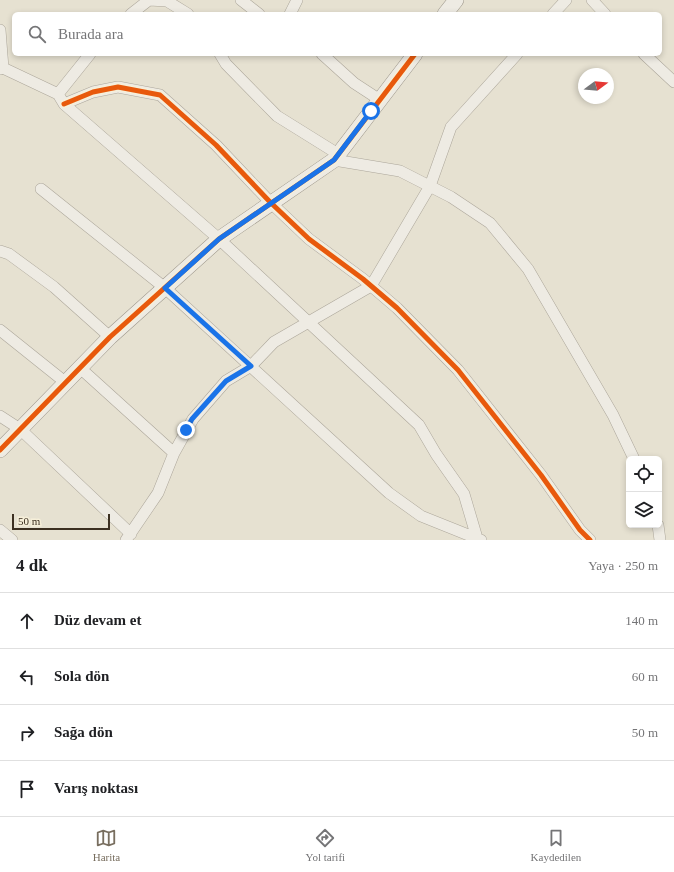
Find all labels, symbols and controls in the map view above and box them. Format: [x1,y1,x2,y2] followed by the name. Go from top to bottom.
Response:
[12,12,662,56] search box
[26,23,48,45] icon: search
[58,26,123,42] text: Burada ara
[578,68,614,104] north arrow
[362,102,380,120] route start
[177,421,195,439] route end
[626,456,662,528] map controls
[626,456,662,492] button: locate
[626,492,662,528] button: layers
[12,512,110,531] scale bar
[18,515,40,527] text: 50 m
[16,556,48,575] text: 4 dk
[588,558,658,573] text: Yaya · 250 m
[16,610,38,632] icon: ahead
[54,612,141,628] text: Düz devam et
[625,613,658,628] text: 140 m
[16,666,38,688] icon: left
[54,668,109,684] text: Sola dön
[632,669,658,684] text: 60 m
[16,722,38,744] icon: right
[54,724,113,740] text: Sağa dön
[632,725,658,740] text: 50 m
[16,778,38,800] icon: arrive
[54,780,138,796] text: Varış noktası
[93,827,120,863] tab: Harita
[306,827,345,863] tab: Yol tarifi
[531,827,581,863] tab: Kaydedilen

